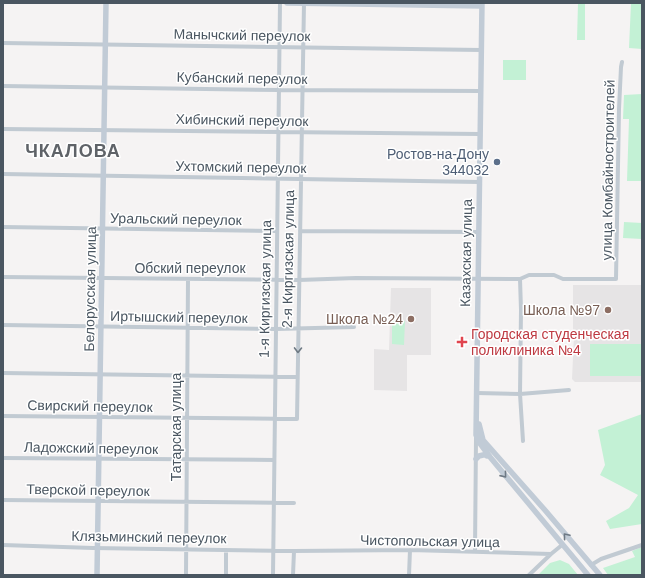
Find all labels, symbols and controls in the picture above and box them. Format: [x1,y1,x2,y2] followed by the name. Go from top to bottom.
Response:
[173,26,312,44] street label: Манычский переулок
[176,69,308,87] street label: Кубанский переулок
[598,79,618,261] street label: улица Комбайностроителей
[175,111,310,129] street label: Хибинский переулок
[25,141,121,161] district label: ЧКАЛОВА
[387,146,489,178] place label: Ростов-на-Дону 344032
[492,157,502,167] marker: Ростов-на-Дону 344032
[175,158,308,176] street label: Ухтомский переулок
[279,190,297,328] street label: 2-я Киргизская улица
[457,199,475,307] street label: Казахская улица
[110,210,243,228] street label: Уральский переулок
[256,220,274,358] street label: 1-я Киргизская улица
[81,226,99,352] street label: Белорусская улица
[134,260,246,276] street label: Обский переулок
[523,302,600,318] place label: Школа №97
[603,305,613,315] marker: Школа №97
[110,308,249,326] street label: Иртышский переулок
[326,311,403,327] place label: Школа №24
[406,314,416,324] marker: Школа №24
[471,326,629,358] place label: Городская студенческая поликлиника №4
[456,336,468,348] marker: Городская студенческая поликлиника №4
[294,347,302,353] one-way arrow
[168,373,184,481] street label: Татарская улица
[27,397,154,415] street label: Свирский переулок
[24,439,159,457] street label: Ладожский переулок
[500,470,507,478] one-way arrow
[26,481,151,499] street label: Тверской переулок
[71,528,228,546] street label: Клязьминский переулок
[360,532,500,550] street label: Чистопольская улица
[564,533,571,540] one-way arrow

